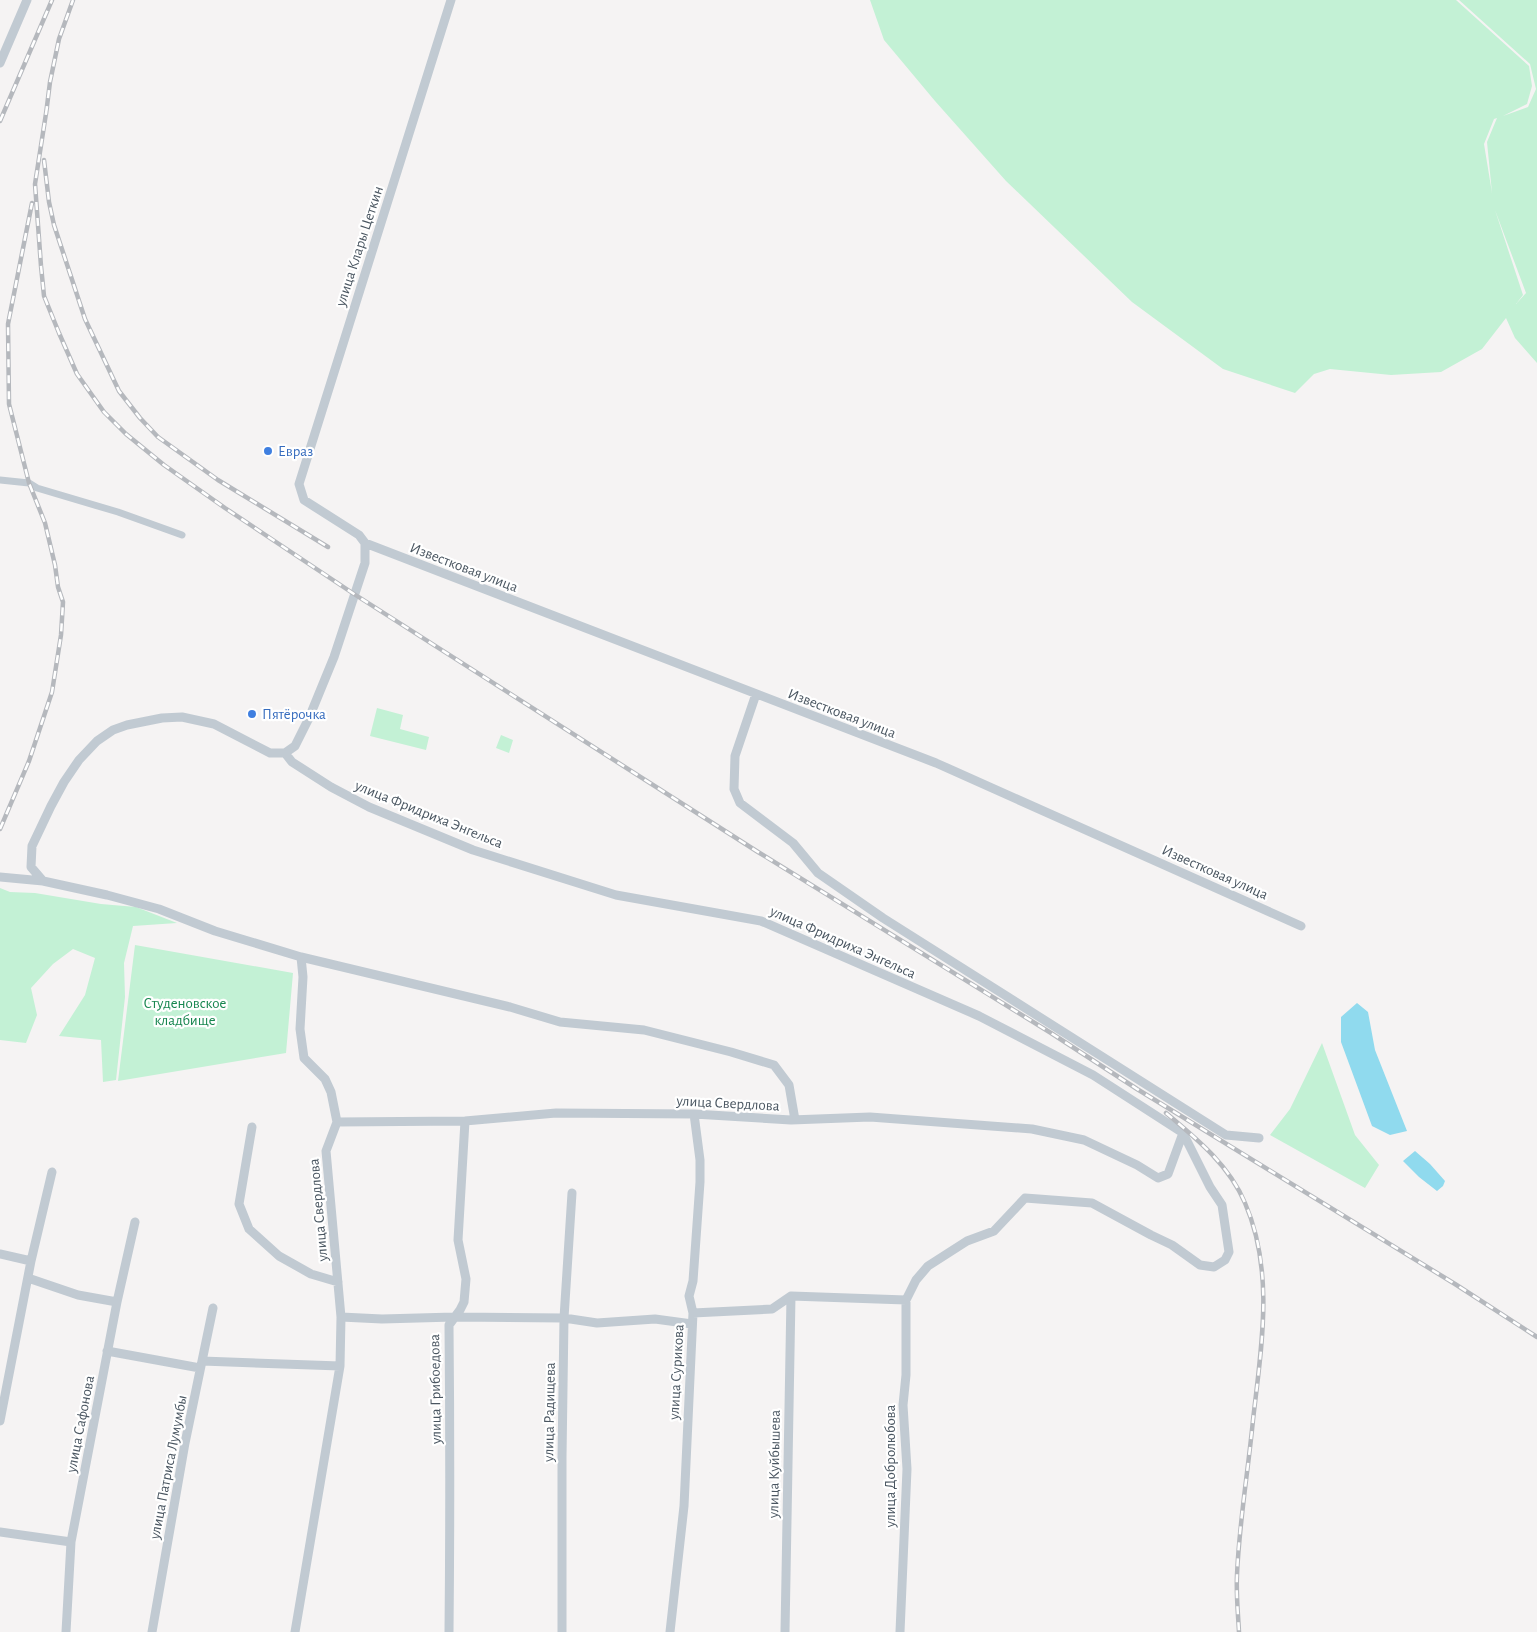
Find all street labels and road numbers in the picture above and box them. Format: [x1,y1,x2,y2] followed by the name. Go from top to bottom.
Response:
[333,184,386,309] street label: улица Клары Цеткин
[408,540,520,595] street label: Известковая улица
[786,686,898,741] street label: Известковая улица
[352,778,505,851] street label: улица Фридриха Энгельса
[1160,842,1270,903] street label: Известковая улица
[767,903,918,981] street label: улица Фридриха Энгельса
[675,1093,780,1114] street label: улица Свердлова
[307,1158,331,1263] street label: улица Свердлова
[666,1324,687,1421] street label: улица Сурикова
[427,1334,444,1445] street label: улица Грибоедова
[541,1362,558,1463] street label: улица Радищева
[64,1374,97,1475] street label: улица Сафонова
[147,1394,190,1541] street label: улица Патриса Лумумбы
[883,1404,898,1528] street label: улица Добролюбова
[766,1410,783,1519] street label: улица Куйбышева

